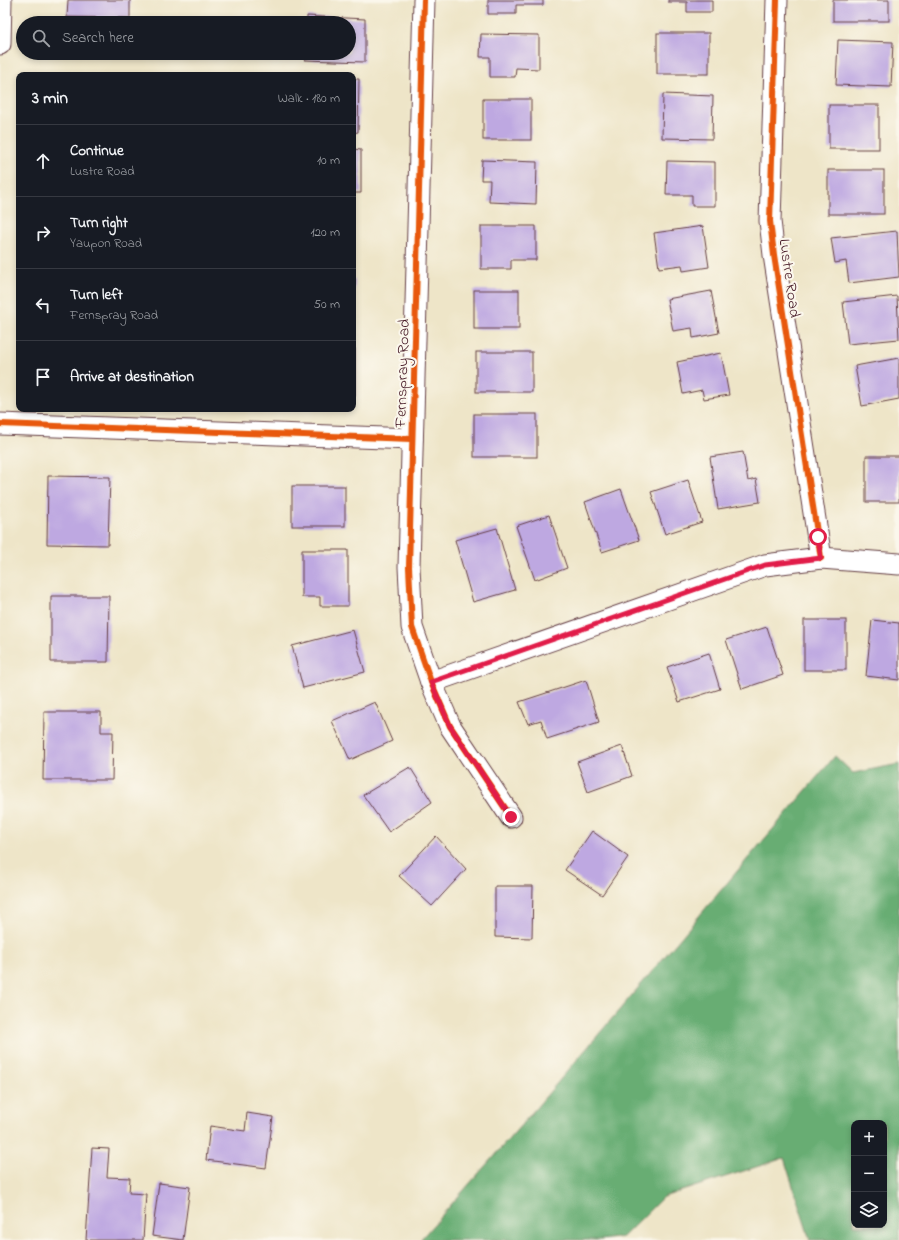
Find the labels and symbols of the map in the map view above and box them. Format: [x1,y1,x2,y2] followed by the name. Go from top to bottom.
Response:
[772,237,806,319] street label: Lustre Road
[389,318,417,429] street label: Fernspray Road
[809,528,827,546] route start
[502,808,520,826] route end

